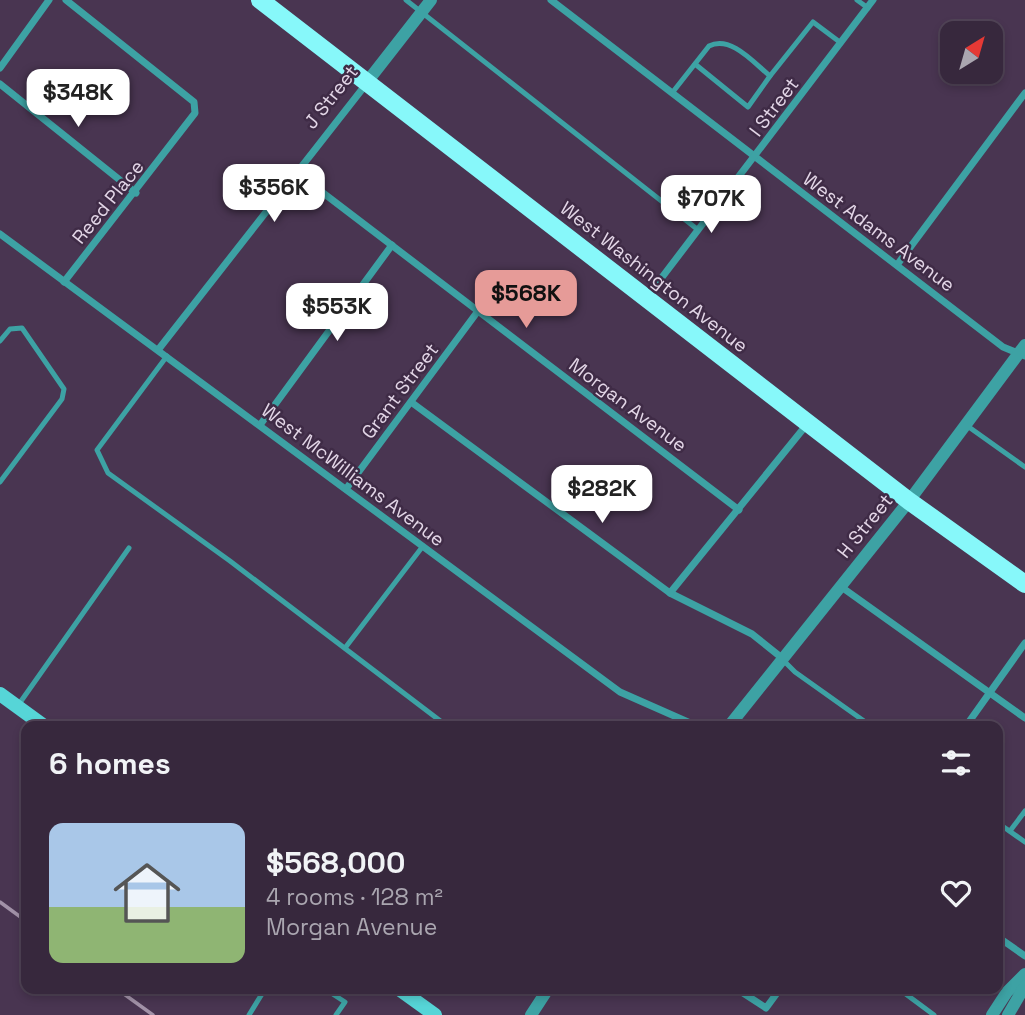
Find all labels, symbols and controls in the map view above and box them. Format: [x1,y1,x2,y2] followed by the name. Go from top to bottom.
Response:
[940,21,1003,84] north arrow
[940,21,1003,84] map controls
[298,60,364,134] street label: J Street
[29,69,127,129] pin: $348K
[744,72,804,142] street label: I Street
[43,77,113,107] text: $348K
[67,155,149,249] street label: Reed Place
[225,164,323,224] pin: $356K
[798,167,960,297] street label: West Adams Avenue
[239,172,309,202] text: $356K
[662,176,760,235] pin: $707K
[677,183,745,213] text: $707K
[555,196,753,358] street label: West Washington Avenue
[477,270,575,330] pin: $568K
[491,278,561,308] text: $568K
[288,284,386,343] pin: $553K
[302,291,372,321] text: $553K
[356,338,444,444] street label: Grant Street
[564,352,692,458] street label: Morgan Avenue
[256,398,450,552] street label: West McWilliams Avenue
[553,466,651,525] pin: $282K
[567,473,637,503] text: $282K
[832,489,898,563] street label: H Street
[49,744,171,783] text: 6 homes
[937,744,975,782] icon: filters
[266,843,406,882] text: $568,000
[105,851,189,935] icon: home
[937,874,975,912] icon: heart
[266,882,443,912] text: 4 rooms · 128 m²
[266,912,437,942] text: Morgan Avenue

